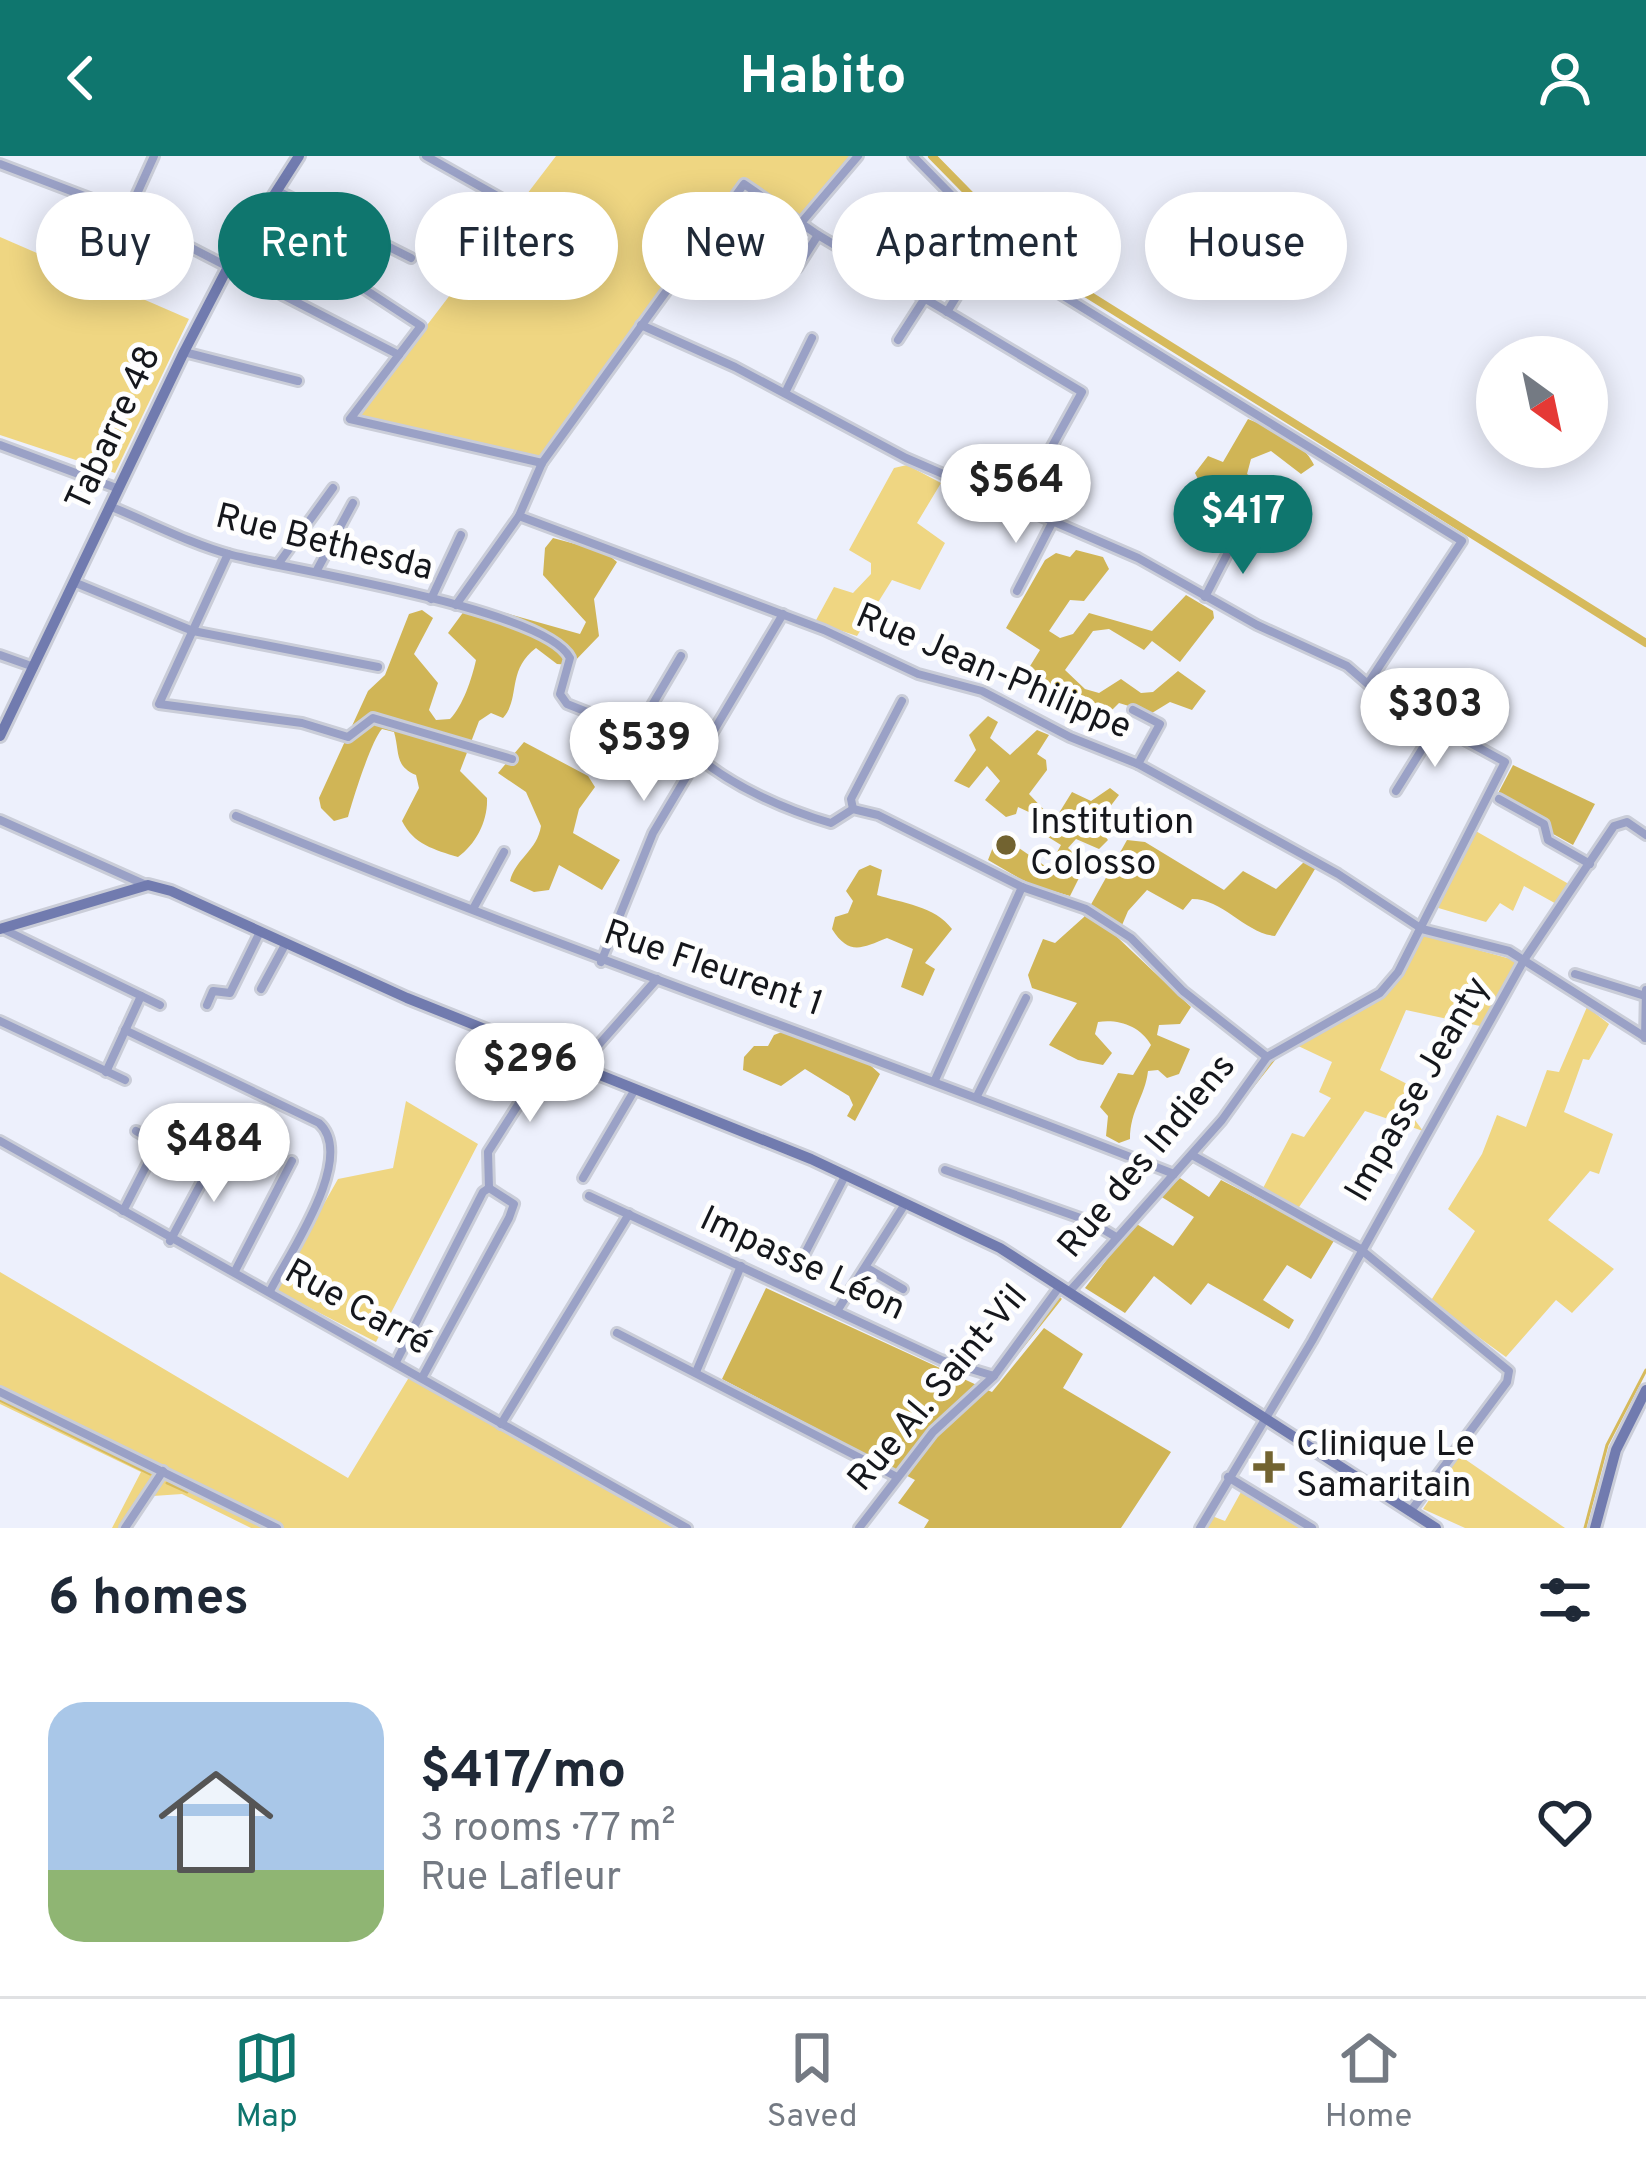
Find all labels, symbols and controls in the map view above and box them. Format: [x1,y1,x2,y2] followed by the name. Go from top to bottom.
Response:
[739,44,907,113] text: Habito
[48,45,114,111] icon: back
[1532,45,1598,111] icon: person
[36,192,194,300] chip: Buy
[218,192,391,300] chip: Rent
[415,192,618,300] chip: Filters
[642,192,808,300] chip: New
[832,192,1121,300] chip: Apartment
[1145,192,1347,300] chip: House
[1476,336,1608,468] north arrow
[1476,336,1608,468] map controls
[57,339,173,519] street label: Tabarre 48
[945,444,1087,546] pin: $564
[968,458,1064,507] text: $564
[1172,475,1314,577] pin: $417
[1200,489,1286,538] text: $417
[210,495,438,593] street label: Rue Bethesda
[848,594,1138,752] street label: Rue Jean-Philippe
[1364,668,1506,770] pin: $303
[1387,682,1483,731] text: $303
[573,702,715,804] pin: $539
[597,716,691,765] text: $539
[1030,801,1194,888] place label: Institution Colosso
[993,832,1019,858] marker: Institution Colosso
[597,911,829,1029] street label: Rue Fleurent 1
[1336,969,1502,1211] street label: Impasse Jeanty
[459,1023,601,1125] pin: $296
[482,1037,578,1086] text: $296
[1049,1045,1247,1269] street label: Rue des Indiens
[143,1103,285,1205] pin: $484
[165,1117,263,1166] text: $484
[692,1197,912,1333] street label: Impasse Léon
[276,1250,438,1368] street label: Rue Carré
[839,1276,1039,1502] street label: Rue Al. Saint-Vil
[1296,1423,1475,1510] place label: Clinique Le Samaritain
[1253,1451,1285,1483] marker: Clinique Le Samaritain
[1532,1567,1598,1633] icon: filters
[48,1568,249,1633] text: 6 homes
[420,1741,626,1806] text: $417/mo
[144,1750,288,1894] icon: home
[1532,1789,1598,1855] icon: heart
[420,1806,676,1855] text: 3 rooms · 77 m²
[420,1855,621,1904] text: Rue Lafleur
[234,2025,300,2139] tab: Map
[767,2025,858,2139] tab: Saved
[1325,2025,1412,2139] tab: Home

